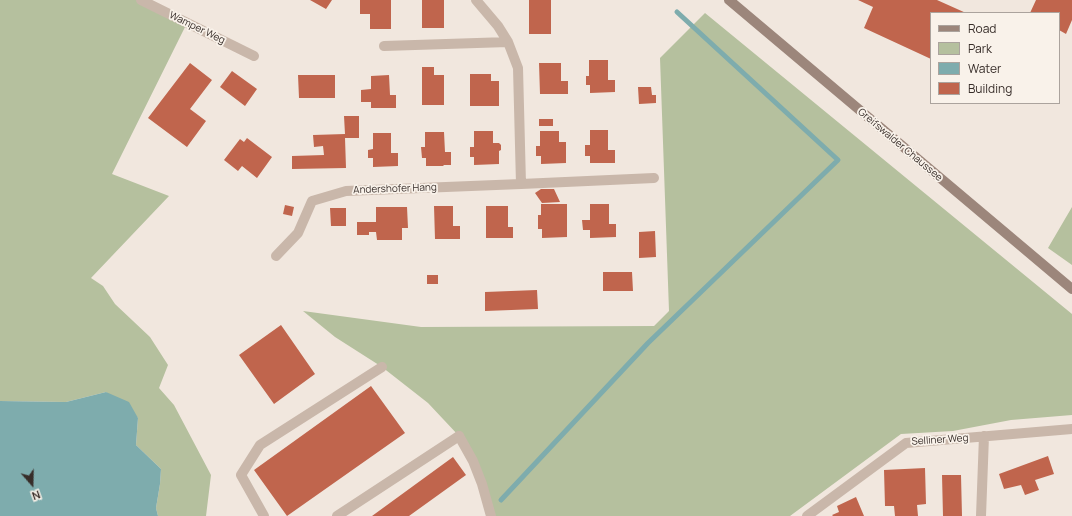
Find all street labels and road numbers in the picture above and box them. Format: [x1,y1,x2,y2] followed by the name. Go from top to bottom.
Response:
[167,9,227,47] street label: Wamper Weg
[855,106,945,184] street label: Greifswalder Chaussee
[353,182,437,196] street label: Andershofer Hang
[911,432,969,448] street label: Selliner Weg

